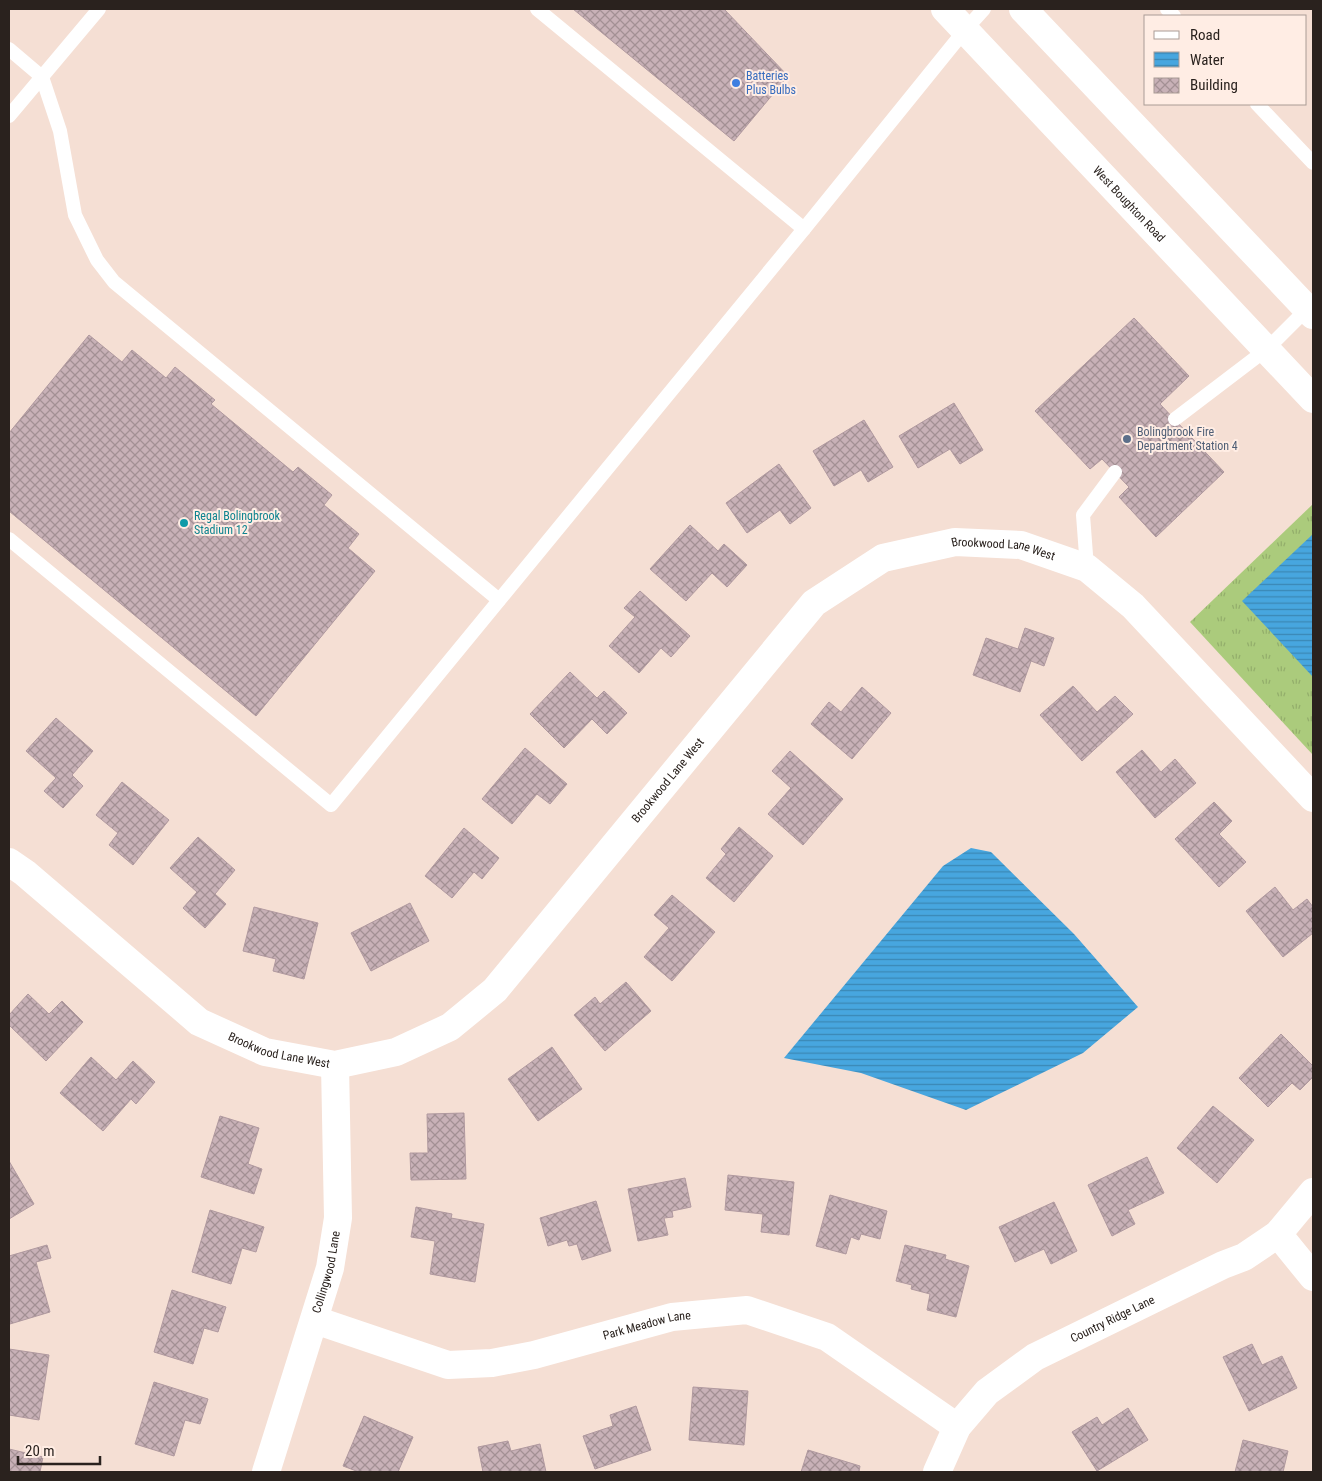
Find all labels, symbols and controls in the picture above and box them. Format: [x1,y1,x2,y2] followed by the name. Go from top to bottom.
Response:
[1144,15,1307,105] legend
[1190,26,1220,44] text: Road
[1190,51,1225,69] text: Water
[746,69,796,97] place label: Batteries Plus Bulbs
[1190,76,1238,94] text: Building
[730,77,742,89] marker: Batteries Plus Bulbs
[1090,163,1168,245] street label: West Boughton Road
[1137,425,1238,453] place label: Bolingbrook Fire Department Station 4
[1121,433,1133,445] marker: Bolingbrook Fire Department Station 4
[194,509,280,537] place label: Regal Bolingbrook Stadium 12
[178,517,190,529] marker: Regal Bolingbrook Stadium 12
[950,535,1057,564] street label: Brookwood Lane West
[629,735,707,826] street label: Brookwood Lane West
[226,1029,331,1071] street label: Brookwood Lane West
[309,1230,343,1315] street label: Collingwood Lane
[1068,1292,1157,1346] street label: Country Ridge Lane
[601,1308,692,1343] street label: Park Meadow Lane
[18,1434,100,1466] scale bar
[25,1442,55,1460] text: 20 m

